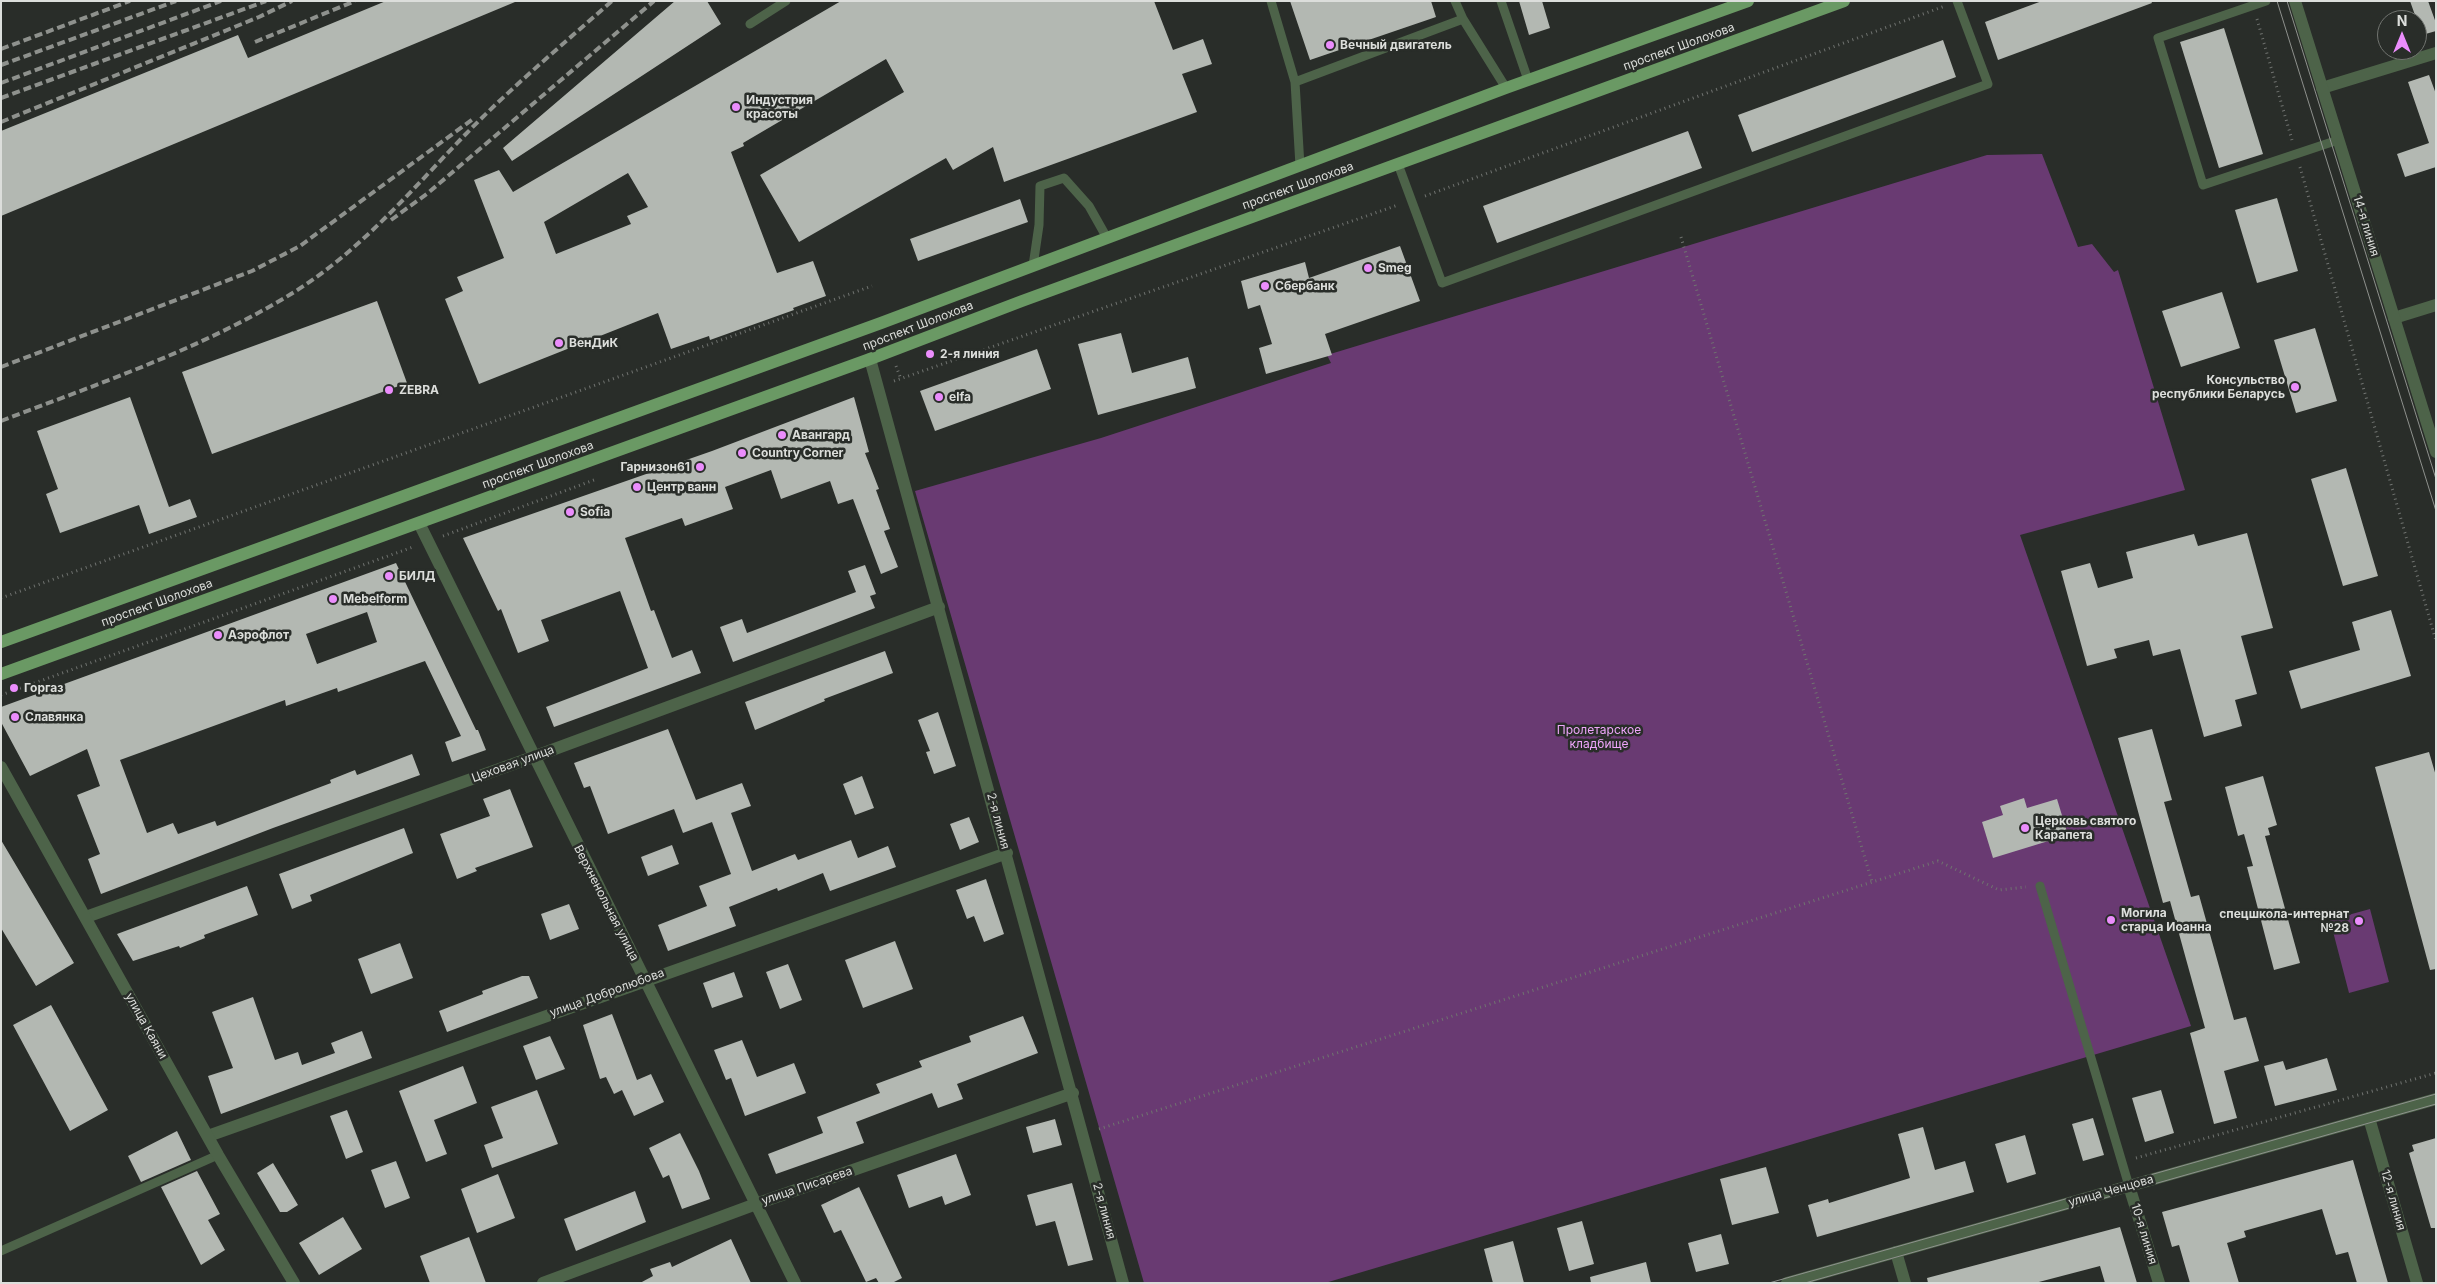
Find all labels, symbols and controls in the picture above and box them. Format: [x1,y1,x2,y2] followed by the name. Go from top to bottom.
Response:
[2377,10,2427,60] north arrow
[2397,12,2407,29] text: N
[1621,20,1737,74] street label: проспект Шолохова
[1340,38,1452,52] place label: Вечный двигатель
[1324,39,1336,51] marker: Вечный двигатель
[746,93,813,121] place label: Индустрия красоты
[730,101,742,113] marker: Индустрия красоты
[1240,159,1356,213] street label: проспект Шолохова
[2350,194,2382,258] street label: 14-я линия
[1378,261,1412,275] place label: Smeg
[1362,262,1374,274] marker: Smeg
[1275,279,1335,293] place label: Сбербанк
[1259,280,1271,292] marker: Сбербанк
[861,298,975,354] street label: проспект Шолохова
[569,336,618,350] place label: ВенДиК
[553,337,565,349] marker: ВенДиК
[940,347,1000,361] place label: 2-я линия
[924,348,936,360] marker: 2-я линия
[2152,373,2285,401] place label: Консульство республики Беларусь
[2289,381,2301,393] marker: Консульство республики Беларусь
[399,383,439,397] place label: ZEBRA
[383,384,395,396] marker: ZEBRA
[949,390,971,404] place label: elfa
[933,391,945,403] marker: elfa
[792,428,850,442] place label: Авангард
[776,429,788,441] marker: Авангард
[480,438,596,492] street label: проспект Шолохова
[752,446,843,460] place label: Country Corner
[736,447,748,459] marker: Country Corner
[620,460,690,474] place label: Гарнизон61
[694,461,706,473] marker: Гарнизон61
[647,480,716,494] place label: Центр ванн
[631,481,643,493] marker: Центр ванн
[580,505,610,519] place label: Sofia
[564,506,576,518] marker: Sofia
[399,569,435,583] place label: БИЛД
[383,570,395,582] marker: БИЛД
[99,576,215,630] street label: проспект Шолохова
[343,592,407,606] place label: Mebelform
[327,593,339,605] marker: Mebelform
[228,628,289,642] place label: Аэрофлот
[212,629,224,641] marker: Аэрофлот
[24,681,63,695] place label: Горгаз
[8,682,20,694] marker: Горгаз
[25,710,83,724] place label: Славянка
[9,711,21,723] marker: Славянка
[1557,723,1641,751] park label: Пролетарское кладбище
[470,742,556,786] street label: Цеховая улица
[984,791,1012,851] street label: 2-я линия
[2035,814,2136,842] place label: Церковь святого Карапета
[2019,822,2031,834] marker: Церковь святого Карапета
[570,843,642,963] street label: Верхненольная улица
[2121,906,2212,934] place label: Могила старца Иоанна
[2219,907,2349,935] place label: спецшкола-интернат №28
[2105,914,2117,926] marker: Могила старца Иоанна
[2353,915,2365,927] marker: спецшкола-интернат №28
[548,966,666,1020] street label: улица Добролюбова
[122,991,170,1061] street label: улица Каяни
[760,1164,854,1208] street label: улица Писарева
[2377,1168,2409,1232] street label: 12-я линия
[2067,1172,2155,1210] street label: улица Ченцова
[1090,1181,1118,1241] street label: 2-я линия
[2128,1202,2160,1266] street label: 10-я линия

